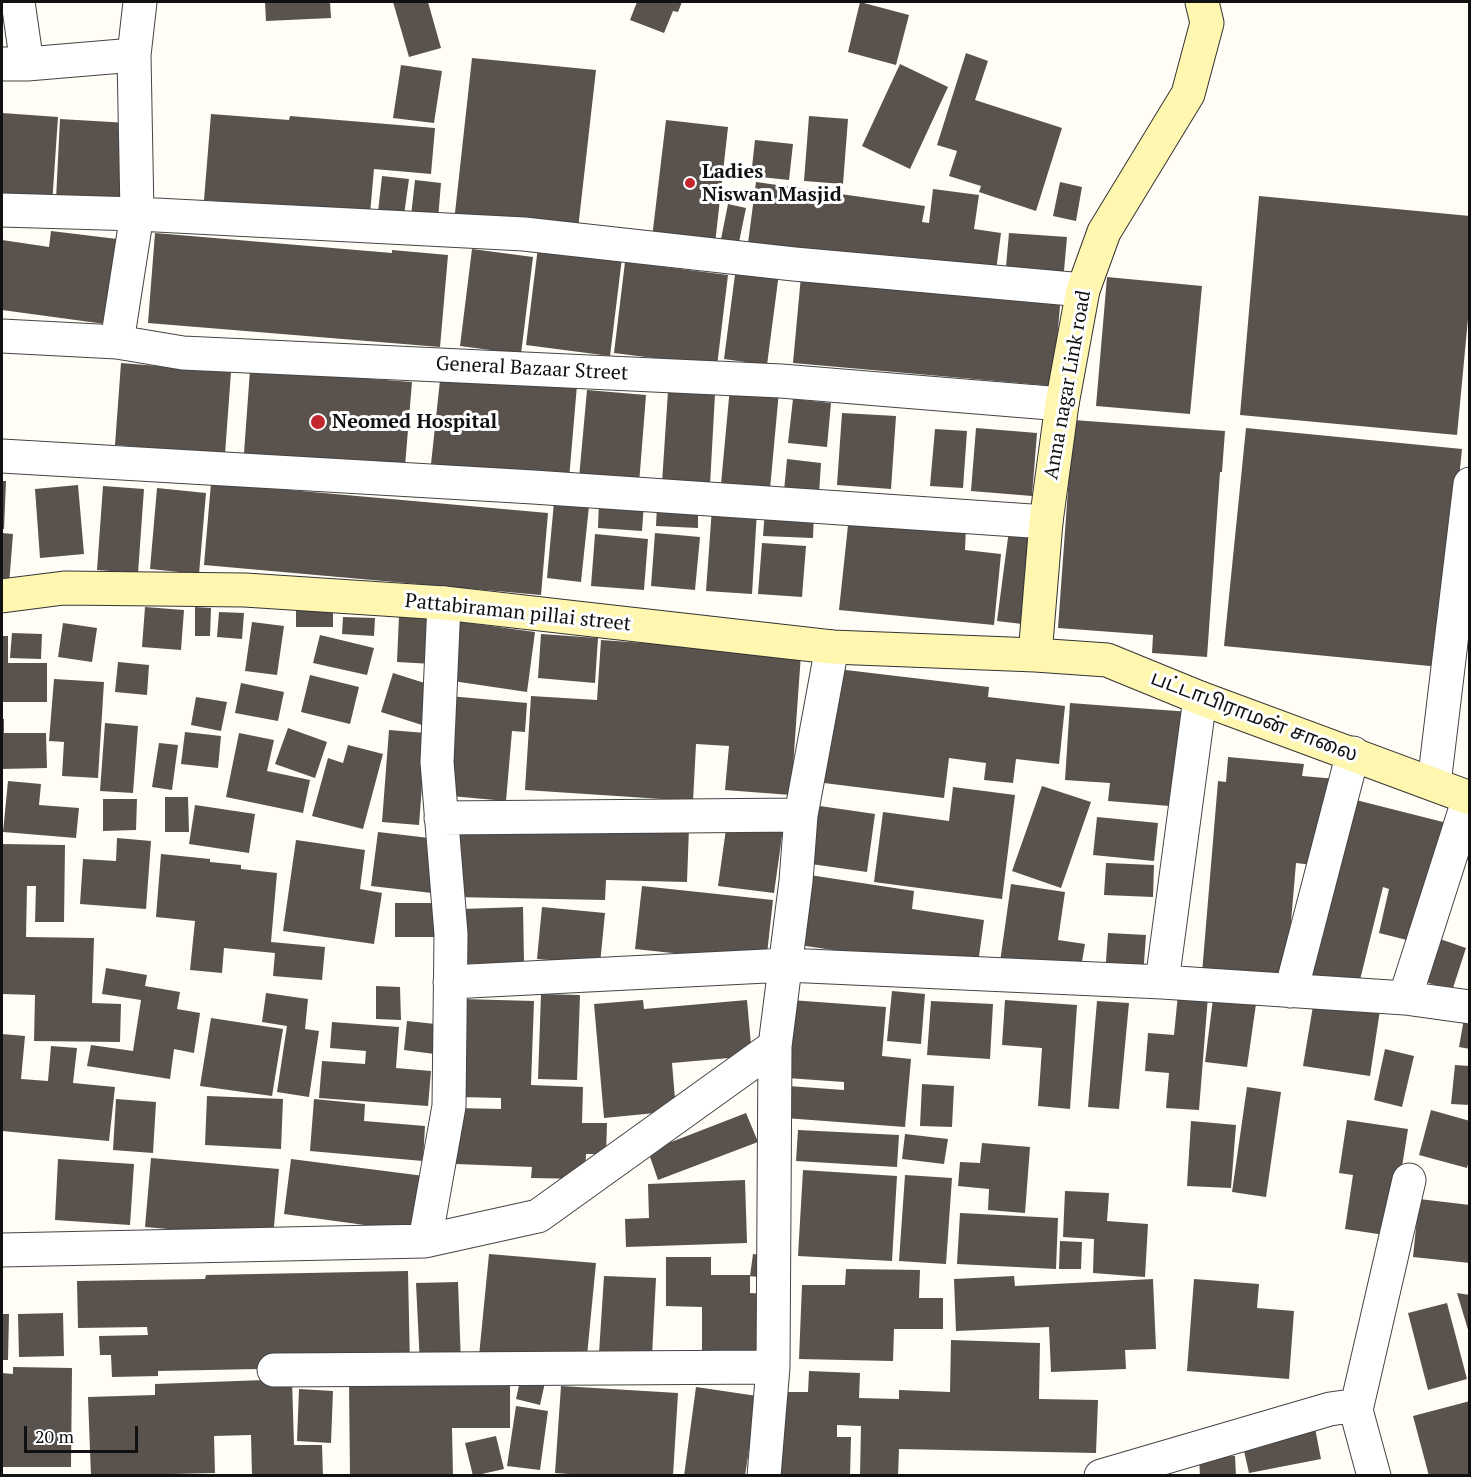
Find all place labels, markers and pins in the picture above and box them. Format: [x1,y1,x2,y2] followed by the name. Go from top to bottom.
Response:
[702,160,842,207] place label: Ladies Niswan Masjid
[683,176,697,190] marker: Ladies Niswan Masjid
[332,410,497,434] place label: Neomed Hospital
[309,413,327,431] marker: Neomed Hospital

